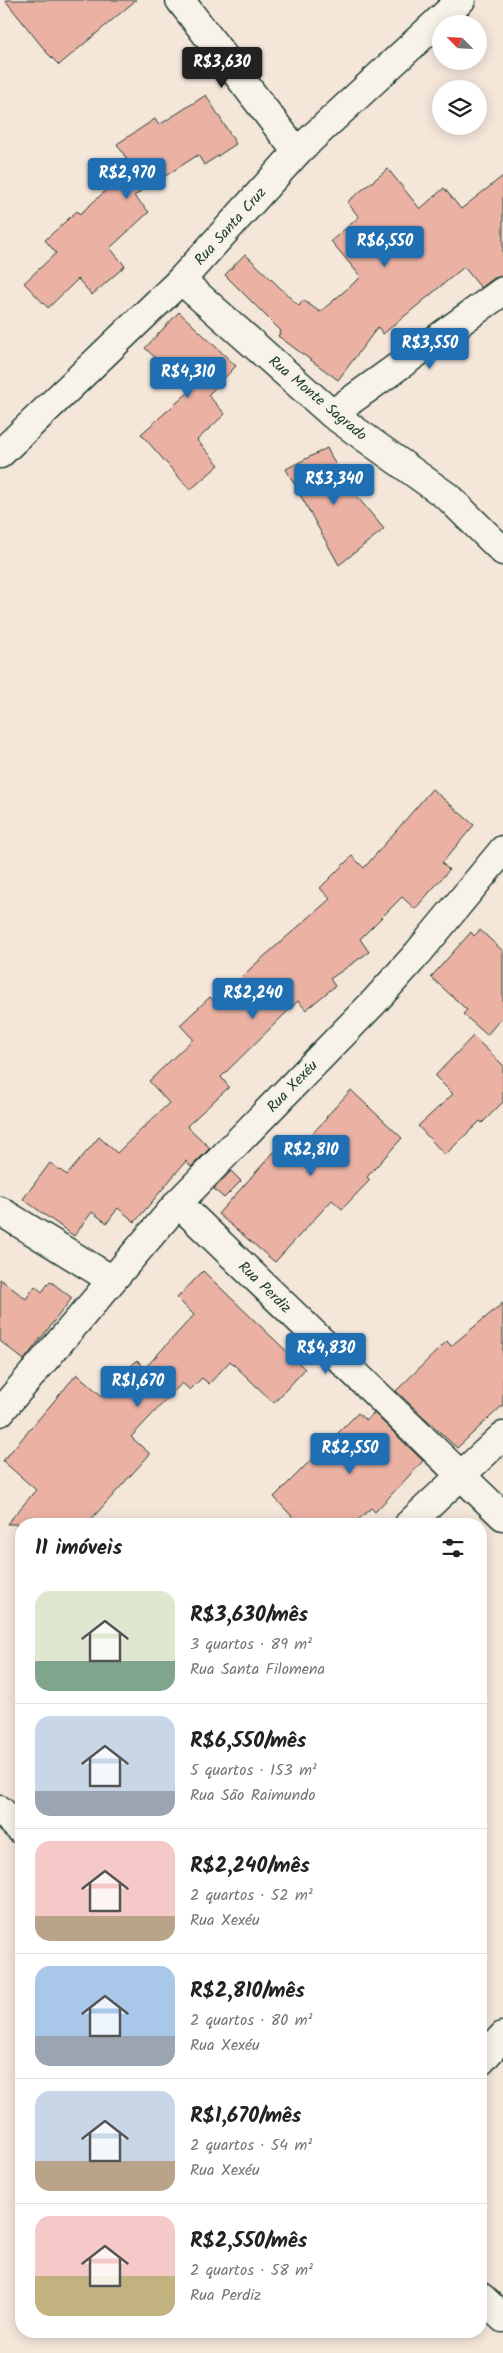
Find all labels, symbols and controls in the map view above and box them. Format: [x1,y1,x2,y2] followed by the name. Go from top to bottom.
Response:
[432,15,488,70] north arrow
[432,15,487,135] map controls
[176,46,268,89] pin: R$3,630
[193,50,251,75] text: R$3,630
[432,80,487,135] button: layers
[81,158,173,200] pin: R$2,970
[99,161,155,186] text: R$2,970
[189,182,273,271] street label: Rua Santa Cruz
[339,226,431,268] pin: R$6,550
[357,229,413,254] text: R$6,550
[384,328,476,370] pin: R$3,550
[402,331,458,356] text: R$3,550
[263,350,372,447] street label: Rua Monte Sagrado
[142,356,234,399] pin: R$4,310
[161,360,215,385] text: R$4,310
[288,464,380,506] pin: R$3,340
[305,467,363,492] text: R$3,340
[207,978,299,1020] pin: R$2,240
[224,981,282,1006] text: R$2,240
[261,1055,324,1119] street label: Rua Xexéu
[265,1134,357,1177] pin: R$2,810
[283,1138,339,1163] text: R$2,810
[232,1256,297,1320] street label: Rua Perdiz
[280,1332,372,1375] pin: R$4,830
[297,1336,355,1361] text: R$4,830
[92,1366,184,1408] pin: R$1,670
[112,1369,164,1394] text: R$1,670
[304,1432,396,1475] pin: R$2,550
[321,1436,379,1461] text: R$2,550
[35,1532,122,1565] text: 11 imóveis
[439,1534,467,1562] icon: filters
[190,1599,308,1632] text: R$3,630/mês
[75,1611,135,1671] icon: home
[190,1632,312,1657] text: 3 quartos · 89 m²
[190,1657,325,1682] text: Rua Santa Filomena
[190,1725,306,1758] text: R$6,550/mês
[75,1736,135,1796] icon: home
[190,1758,317,1783] text: 5 quartos · 153 m²
[190,1783,316,1808] text: Rua São Raimundo
[190,1850,310,1883] text: R$2,240/mês
[75,1861,135,1921] icon: home
[190,1883,313,1908] text: 2 quartos · 52 m²
[190,1908,260,1933] text: Rua Xexéu
[190,1975,305,2008] text: R$2,810/mês
[75,1986,135,2046] icon: home
[190,2008,312,2033] text: 2 quartos · 80 m²
[190,2033,260,2058] text: Rua Xexéu
[190,2100,301,2133] text: R$1,670/mês
[75,2111,135,2171] icon: home
[190,2133,312,2158] text: 2 quartos · 54 m²
[190,2158,260,2183] text: Rua Xexéu
[190,2225,307,2258] text: R$2,550/mês
[75,2236,135,2296] icon: home
[190,2258,313,2283] text: 2 quartos · 58 m²
[190,2283,261,2308] text: Rua Perdiz

